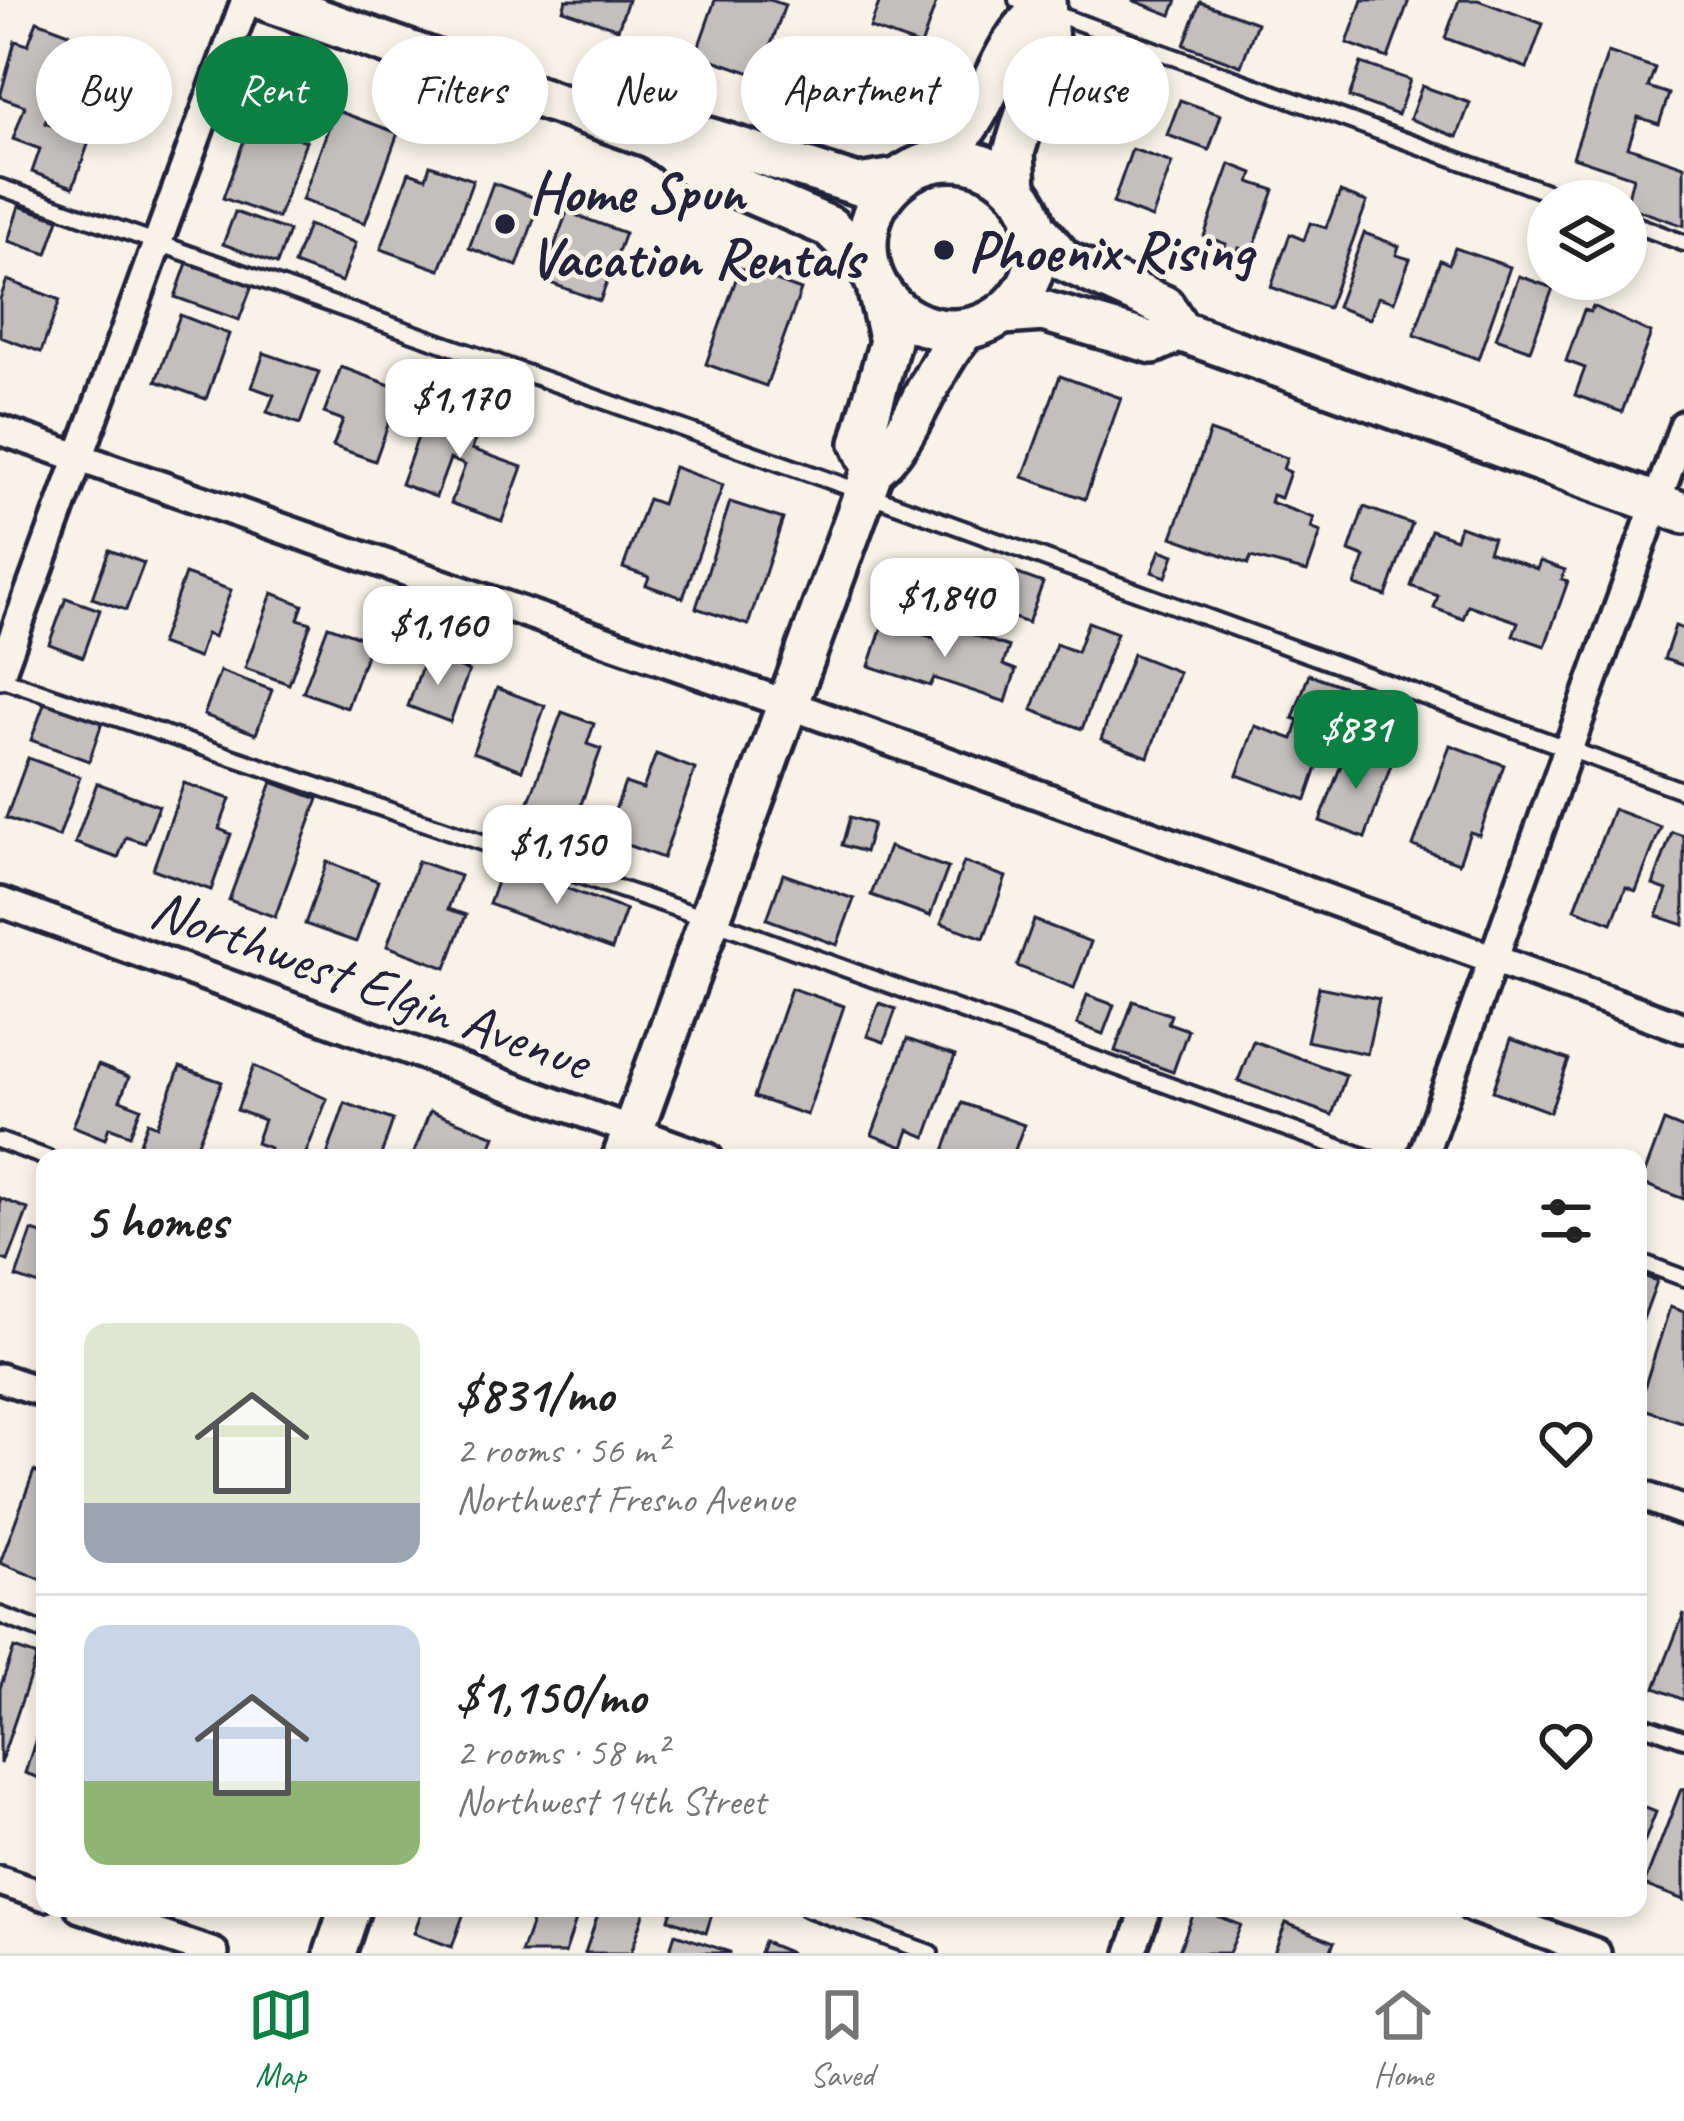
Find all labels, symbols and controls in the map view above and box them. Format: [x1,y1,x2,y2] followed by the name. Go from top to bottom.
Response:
[36,36,172,144] chip: Buy
[196,36,348,144] chip: Rent
[372,36,548,144] chip: Filters
[572,36,717,144] chip: New
[741,36,979,144] chip: Apartment
[1003,36,1169,144] chip: House
[529,156,868,294] place label: Home Spun Vacation Rentals
[1527,180,1647,300] map controls
[1527,180,1647,300] button: layers
[492,211,518,237] marker: Home Spun Vacation Rentals
[968,215,1257,287] place label: Phoenix Rising
[931,237,957,263] marker: Phoenix Rising
[362,359,558,461] pin: $1,170
[412,373,508,422] text: $1,170
[847,558,1043,660] pin: $1,840
[897,572,993,621] text: $1,840
[340,586,536,688] pin: $1,160
[390,600,486,649] text: $1,160
[1285,690,1427,792] pin: $831
[1321,704,1391,753] text: $831
[459,805,655,907] pin: $1,150
[510,819,604,868] text: $1,150
[142,871,603,1098] street label: Northwest Elgin Avenue
[1533,1188,1599,1254] icon: filters
[84,1189,227,1253] text: 5 homes
[456,1362,613,1426] text: $831/mo
[180,1371,324,1515] icon: home
[1533,1410,1599,1476] icon: heart
[456,1426,667,1475] text: 2 rooms · 56 m²
[456,1475,794,1524] text: Northwest Fresno Avenue
[456,1664,645,1728] text: $1,150/mo
[180,1673,324,1817] icon: home
[1533,1712,1599,1778] icon: heart
[456,1728,667,1777] text: 2 rooms · 58 m²
[456,1777,766,1826] text: Northwest 14th Street
[248,1982,314,2096] tab: Map
[809,1982,875,2096] tab: Saved
[1370,1982,1436,2096] tab: Home

